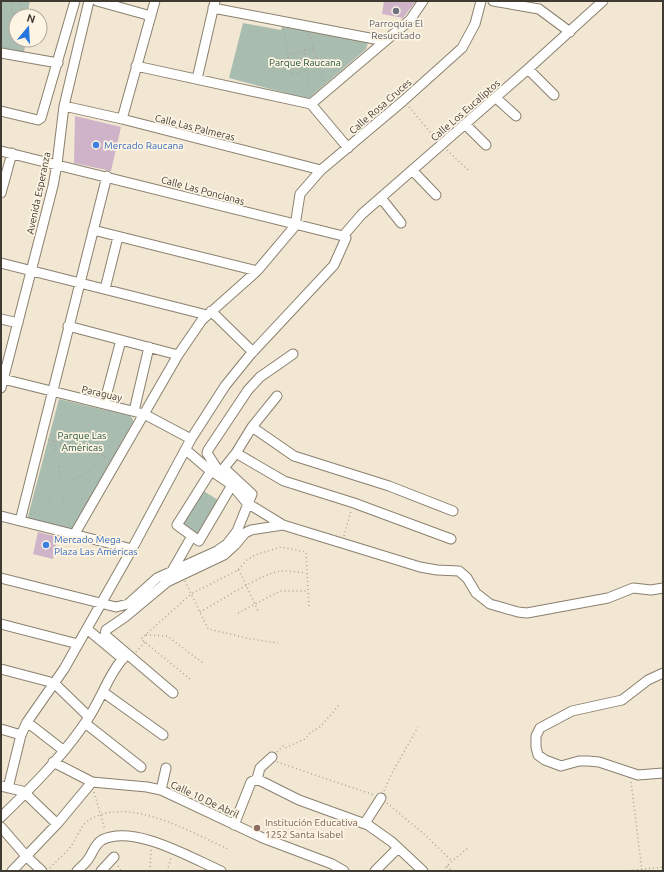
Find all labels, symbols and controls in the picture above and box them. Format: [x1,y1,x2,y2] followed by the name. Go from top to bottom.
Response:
[391,6,401,16] marker: Parroquia El Resucitado
[8,8,48,48] north arrow
[25,12,37,25] text: N
[369,18,423,41] place label: Parroquia El Resucitado
[269,57,341,68] park label: Parque Raucana
[347,77,413,136] street label: Calle Rosa Cruces
[429,77,502,143] street label: Calle Los Eucaliptos
[154,112,236,143] street label: Calle Las Palmeras
[91,140,101,150] marker: Mercado Raucana
[104,140,183,151] place label: Mercado Raucana
[24,151,53,235] street label: Avenida Esperanza
[160,174,246,207] street label: Calle Las Poncianas
[80,383,123,404] street label: Paraguay
[58,430,106,453] park label: Parque Las Américas
[54,534,138,557] place label: Mercado Mega Plaza Las Américas
[41,540,51,550] marker: Mercado Mega Plaza Las Américas
[169,779,241,820] street label: Calle 10 De Abril
[265,817,358,840] place label: Institución Educativa 1252 Santa Isabel
[252,823,262,833] marker: Institución Educativa 1252 Santa Isabel

